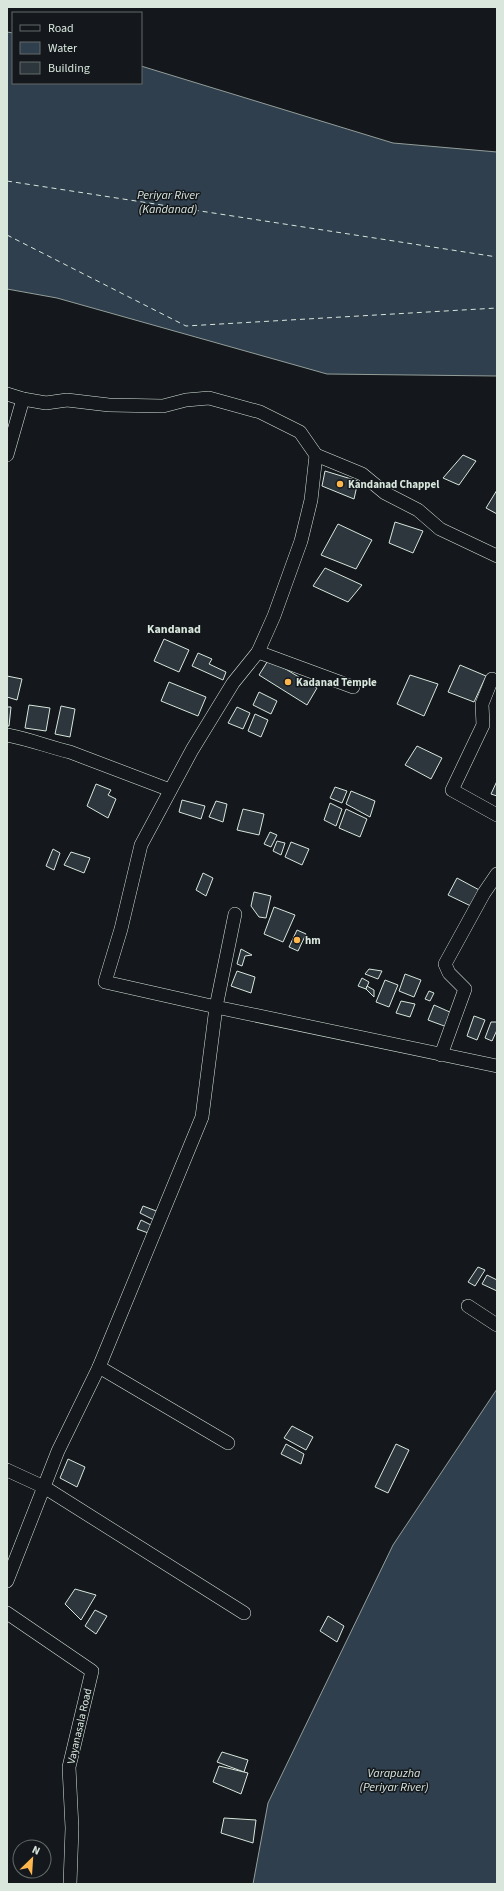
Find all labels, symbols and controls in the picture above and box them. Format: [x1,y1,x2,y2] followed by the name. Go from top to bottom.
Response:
[12,12,142,84] legend
[48,20,74,37] text: Road
[48,40,78,57] text: Water
[48,60,90,77] text: Building
[137,187,200,218] water label: Periyar River (Kandanad)
[348,477,440,492] place label: Kandanad Chappel
[335,479,345,489] marker: Kandanad Chappel
[147,621,201,638] district label: Kandanad
[296,675,377,690] place label: Kadanad Temple
[283,677,293,687] marker: Kadanad Temple
[305,933,321,948] place label: hm
[292,935,302,945] marker: hm
[63,1687,95,1765] street label: Vayanasala Road
[359,1765,429,1796] water label: Varapuzha (Periyar River)
[12,1839,52,1879] north arrow
[30,1842,43,1859] text: N

